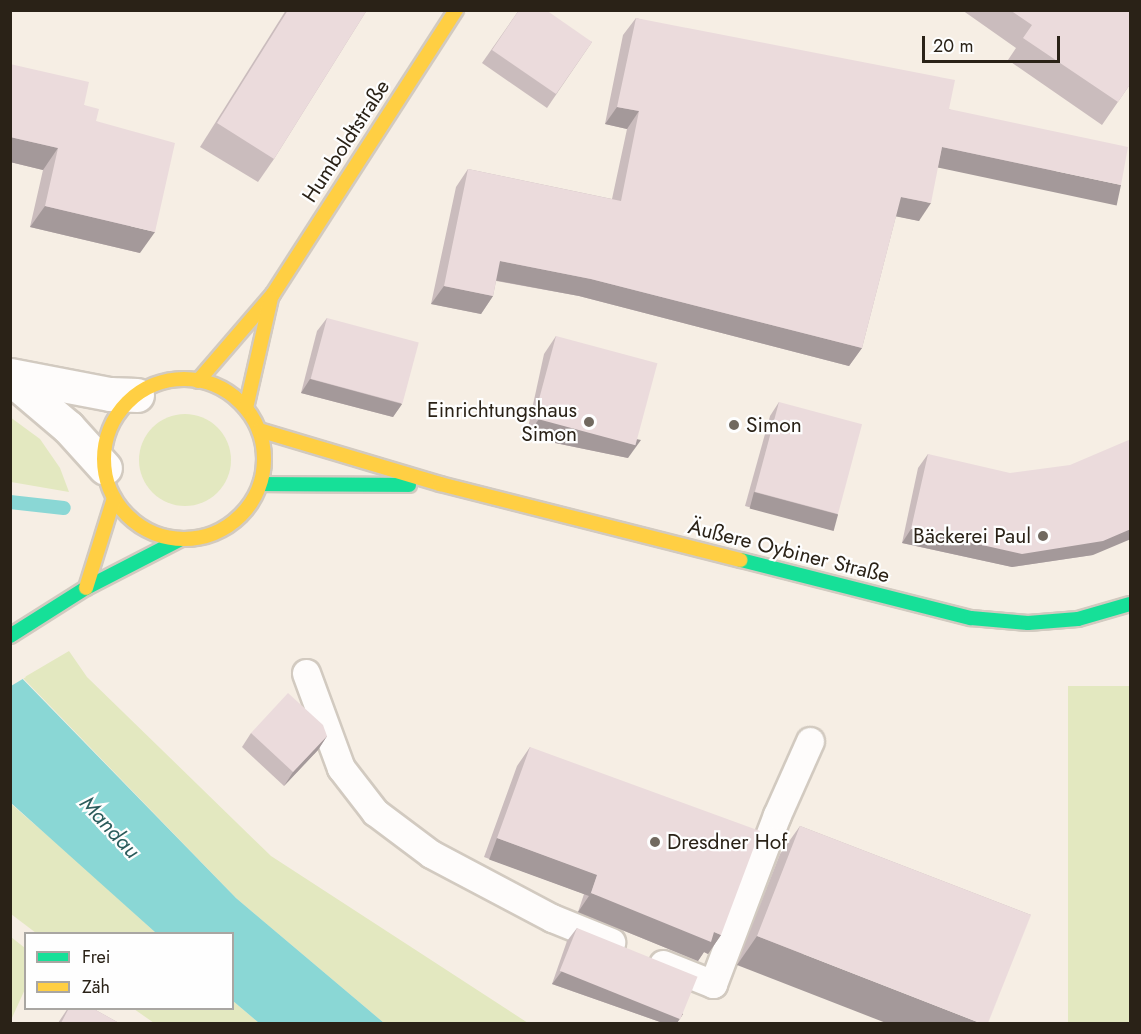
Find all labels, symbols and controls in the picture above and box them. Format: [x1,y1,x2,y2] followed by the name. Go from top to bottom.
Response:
[925,24,1063,62] scale bar
[933,33,973,59] text: 20 m
[297,75,395,207] street label: Humboldtstraße
[427,397,577,447] place label: Einrichtungshaus Simon
[746,412,802,438] place label: Simon
[582,415,596,429] marker: Einrichtungshaus Simon
[727,418,741,432] marker: Simon
[686,514,892,588] street label: Äußere Oybiner Straße
[913,523,1031,549] place label: Bäckerei Paul
[1036,529,1050,543] marker: Bäckerei Paul
[74,790,146,864] water label: Mandau
[667,829,787,855] place label: Dresdner Hof
[648,835,662,849] marker: Dresdner Hof
[24,932,234,1010] legend
[82,944,111,970] text: Frei
[82,974,110,1000] text: Zäh

